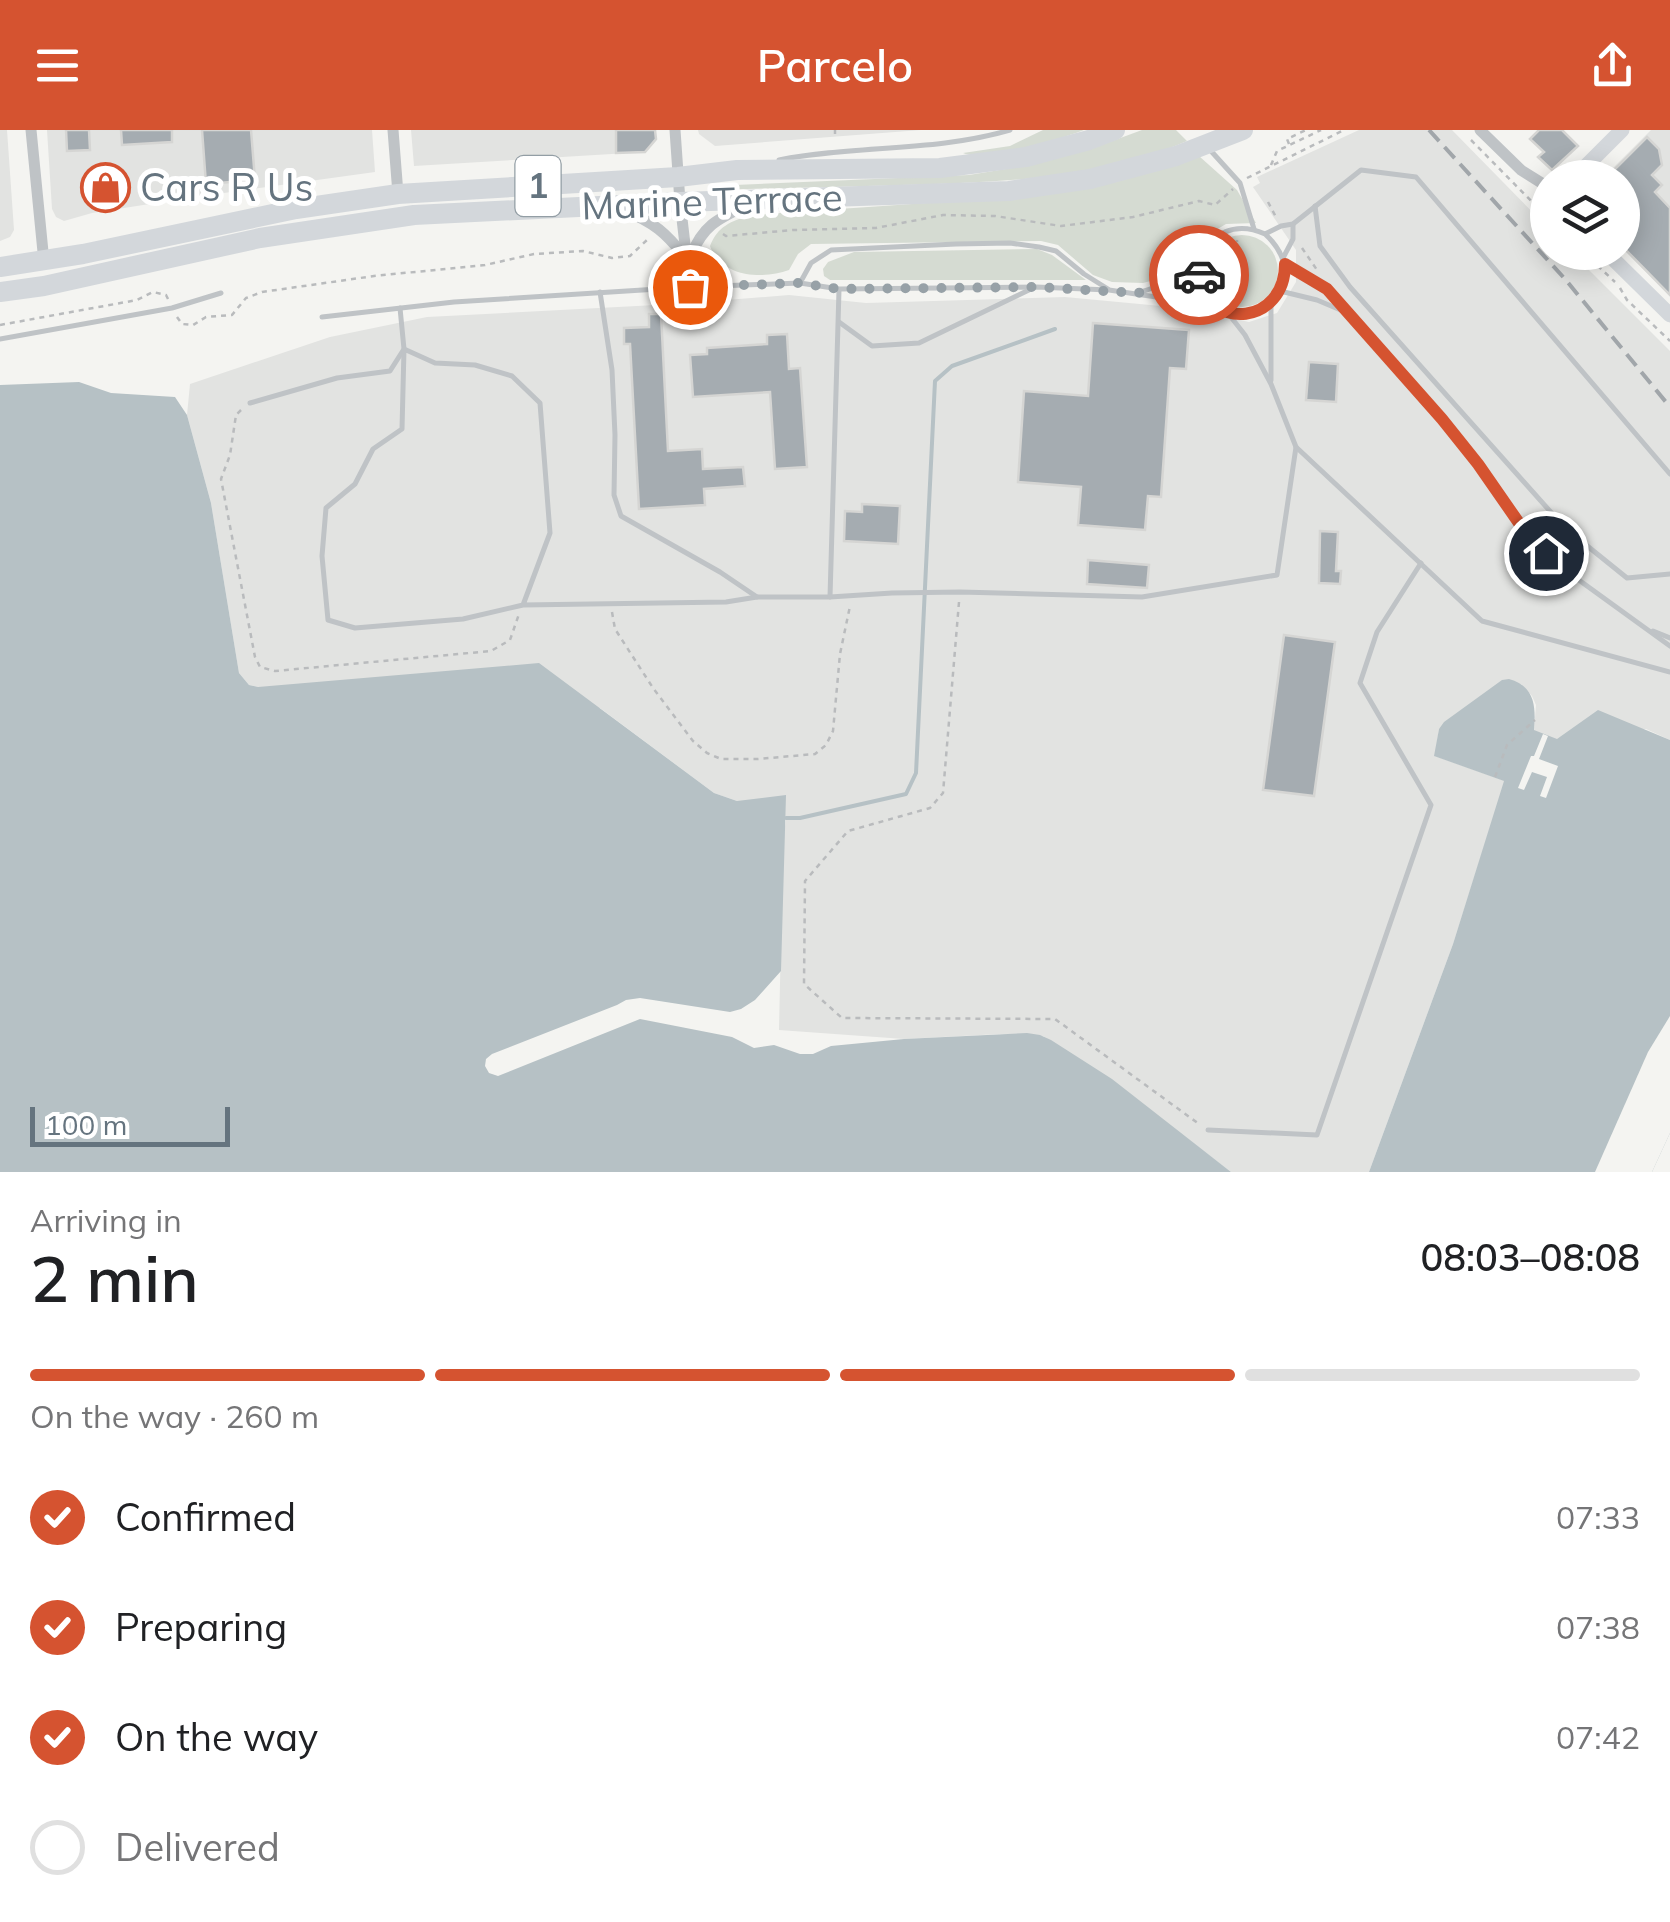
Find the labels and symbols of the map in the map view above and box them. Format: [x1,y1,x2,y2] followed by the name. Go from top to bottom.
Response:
[516,156,560,216] road number: 1
[79,162,131,214] shop icon: Cars R Us
[140,163,313,211] place label: Cars R Us
[581,172,843,230] street label: Marine Terrace
[1149,225,1249,325] courier
[648,245,733,330] pin
[1504,511,1589,596] pin
[30,1102,230,1146] scale bar

